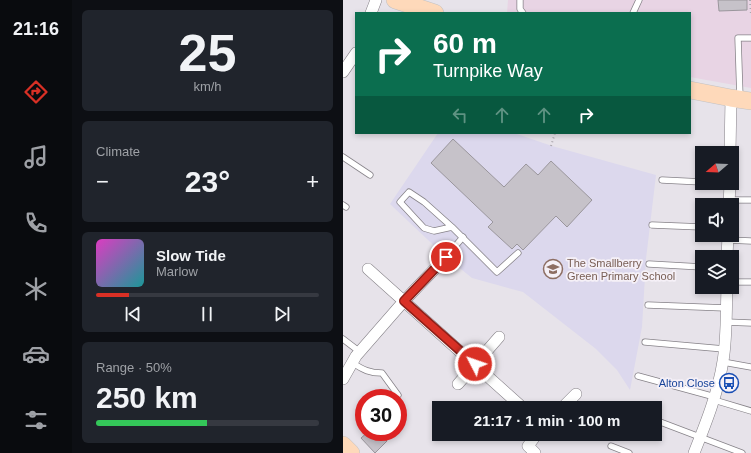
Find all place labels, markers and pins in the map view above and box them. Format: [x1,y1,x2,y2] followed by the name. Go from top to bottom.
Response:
[429,240,463,274] pin
[567,257,675,282] place label: The Smallberry Green Primary School
[542,258,564,280] school or university icon: The Smallberry Green Primary School
[718,372,740,394] bus stop icon: Alton Close
[659,377,715,389] place label: Alton Close

